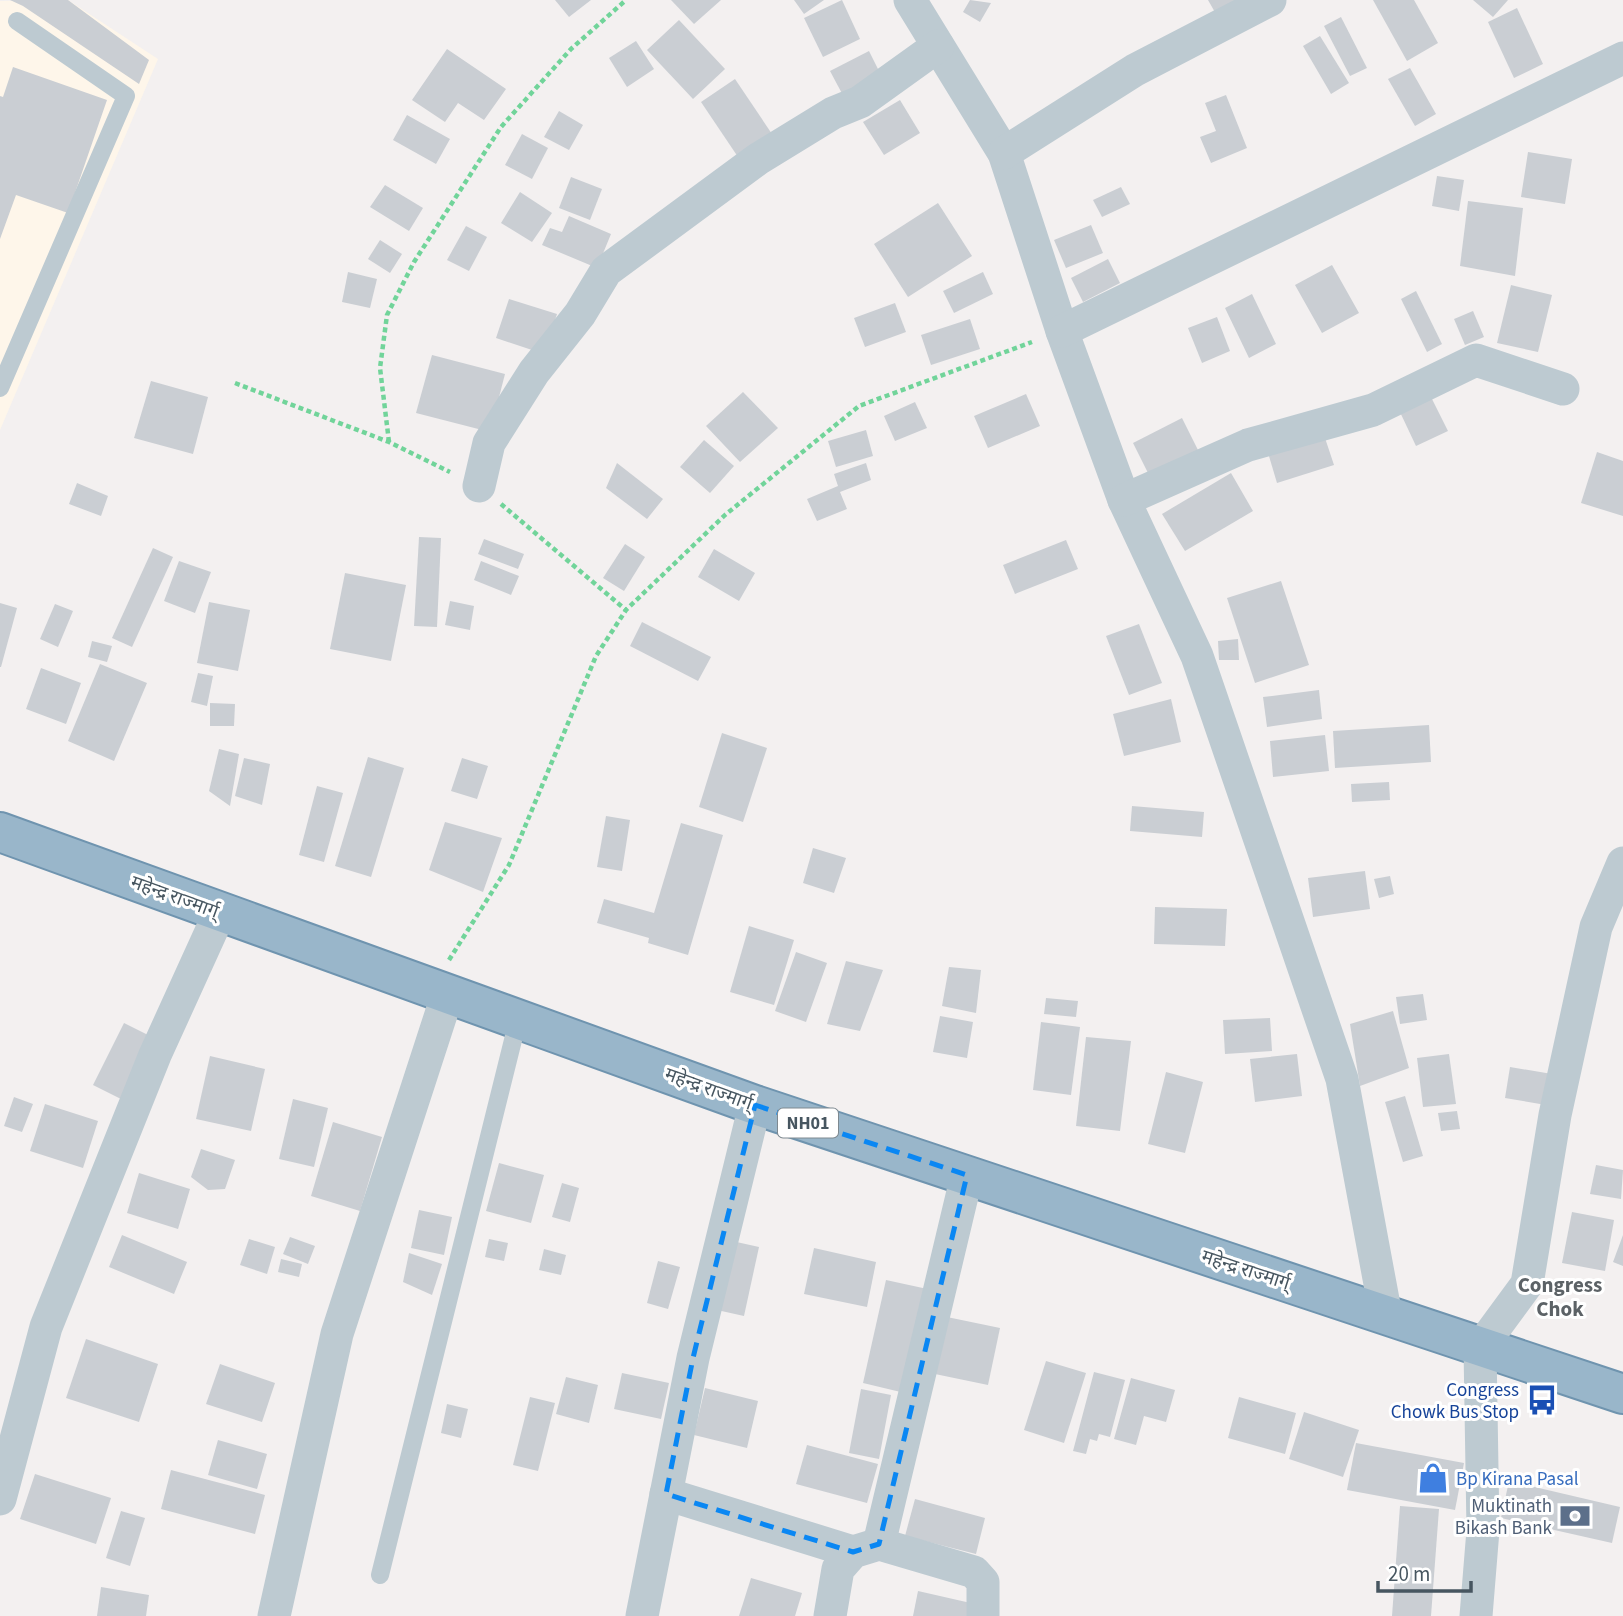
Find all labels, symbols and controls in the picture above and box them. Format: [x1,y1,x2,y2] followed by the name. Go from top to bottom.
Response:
[127,869,225,927] street label: महेन्द्र राज्मार्ग्
[661,1061,759,1119] street label: महेन्द्र राज्मार्ग्
[778,1108,838,1138] road number: NH01
[1198,1243,1296,1298] street label: महेन्द्र राज्मार्ग्
[1518,1270,1602,1324] district label: Congress Chok
[1391,1377,1519,1426] place label: Congress Chowk Bus Stop
[1525,1383,1559,1417] bus stop icon: Congress Chowk Bus Stop
[1416,1461,1450,1495] shop icon: Bp Kirana Pasal
[1456,1466,1579,1493] place label: Bp Kirana Pasal
[1455,1493,1553,1542] place label: Muktinath Bikash Bank
[1558,1499,1592,1533] bank icon: Muktinath Bikash Bank
[1378,1550,1471,1594] scale bar
[1388,1559,1430,1589] text: 20 m

